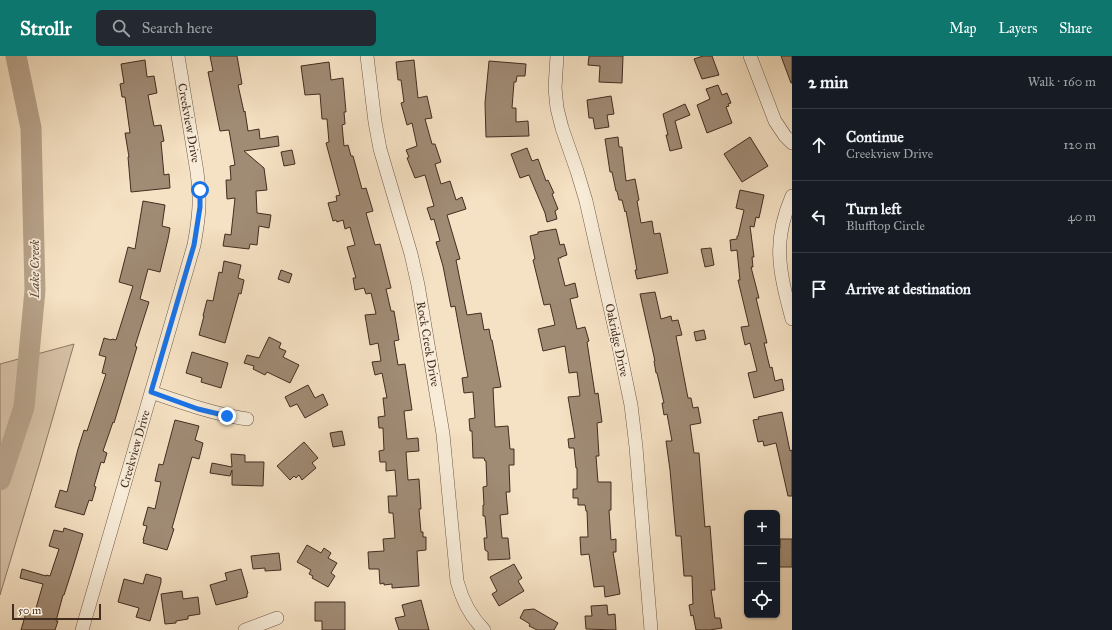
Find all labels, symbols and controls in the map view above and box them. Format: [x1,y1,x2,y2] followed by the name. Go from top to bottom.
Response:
[96,10,376,46] search box
[20,17,72,40] text: Strollr
[110,17,132,39] icon: search
[142,19,213,37] text: Search here
[949,20,977,37] text: Map
[999,20,1037,37] text: Layers
[1059,20,1092,37] text: Share
[808,72,848,93] text: 2 min
[1028,74,1096,90] text: Walk · 160 m
[175,82,203,164] street label: Creekview Drive
[846,128,904,146] text: Continue
[808,134,830,156] icon: ahead
[1063,137,1096,153] text: 120 m
[846,146,933,162] text: Creekview Drive
[191,181,209,199] route start
[846,200,902,218] text: Turn left
[808,206,830,228] icon: left
[1067,209,1096,225] text: 40 m
[846,218,925,234] text: Blufftop Circle
[27,239,43,299] water label: Lake Creek
[808,278,830,300] icon: arrive
[846,280,971,298] text: Arrive at destination
[414,300,442,388] street label: Rock Creek Drive
[601,302,632,378] street label: Oakridge Drive
[218,407,236,425] route end
[117,408,153,490] street label: Creekview Drive
[744,510,780,618] map controls
[744,510,780,546] button: +
[744,546,780,582] button: −
[744,582,780,618] button: locate
[12,602,101,621] scale bar
[18,604,41,617] text: 50 m

